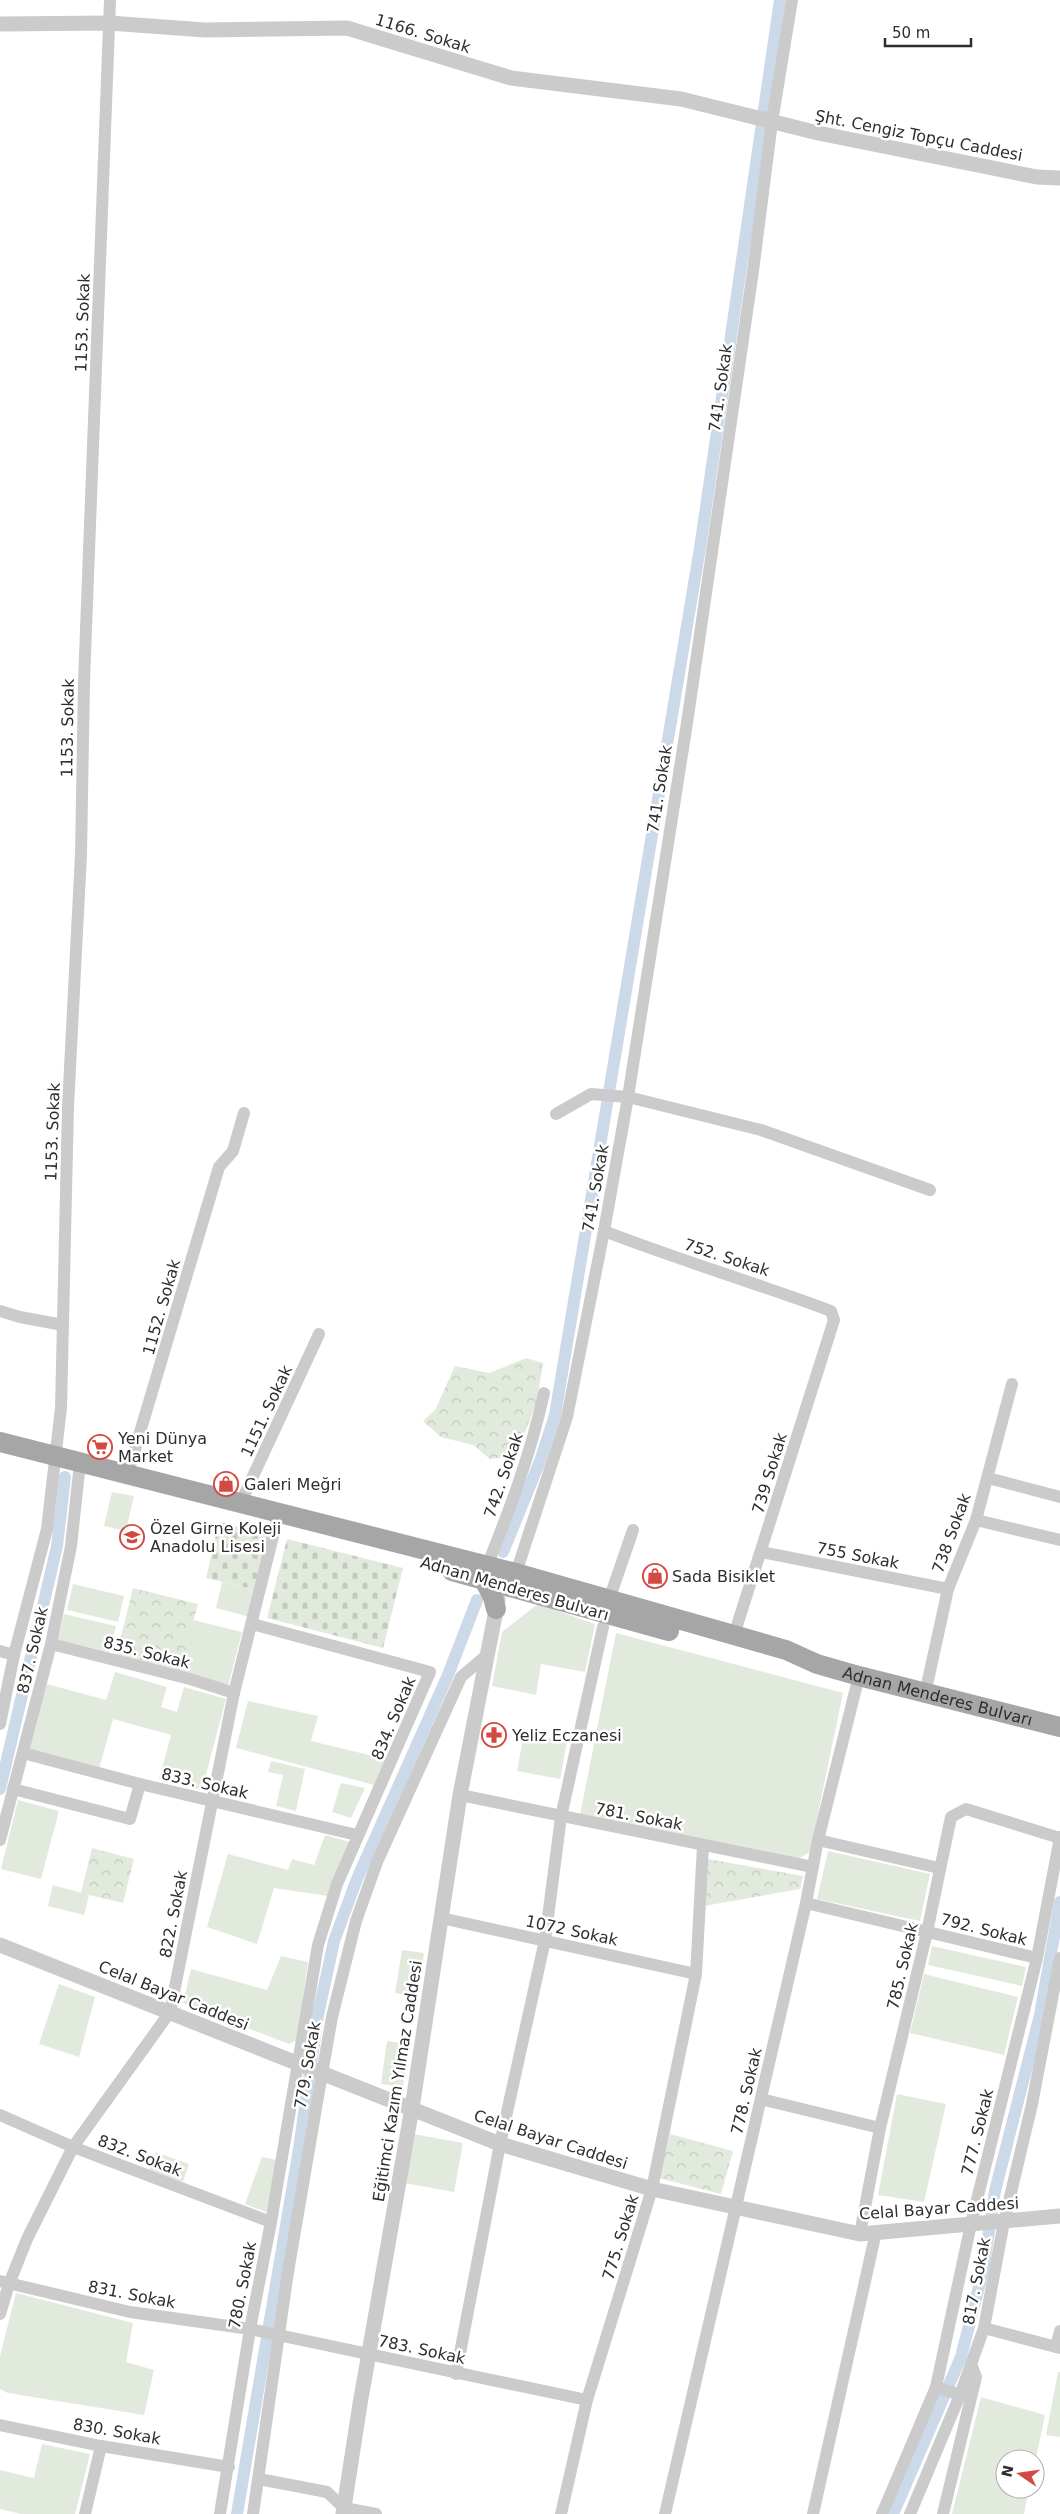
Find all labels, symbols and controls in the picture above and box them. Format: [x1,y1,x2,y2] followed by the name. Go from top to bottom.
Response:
[373,10,474,57] street label: 1166. Sokak
[885,15,971,47] scale bar
[892,24,930,42] text: 50 m
[814,106,1024,165] street label: Şht. Cengiz Topçu Caddesi
[71,273,94,373] street label: 1153. Sokak
[705,342,736,433] street label: 741. Sokak
[57,678,78,778] street label: 1153. Sokak
[643,743,676,834] street label: 741. Sokak
[41,1082,64,1182] street label: 1153. Sokak
[578,1142,613,1233] street label: 741. Sokak
[682,1235,773,1280] street label: 752. Sokak
[139,1256,184,1357] street label: 1152. Sokak
[237,1362,296,1460] street label: 1151. Sokak
[117,1429,207,1466] place label: Yeni Dünya Market
[480,1429,527,1520] street label: 742. Sokak
[748,1430,791,1516] street label: 739 Sokak
[87,1434,113,1460] supermarket icon: Yeni Dünya Market
[213,1471,239,1497] shop icon: Galeri Meğri
[244,1475,341,1494] place label: Galeri Meğri
[928,1490,975,1576] street label: 738 Sokak
[150,1519,281,1556] place label: Özel Girne Koleji Anadolu Lisesi
[119,1524,145,1550] school or university icon: Özel Girne Koleji Anadolu Lisesi
[815,1538,901,1573] street label: 755 Sokak
[418,1552,611,1625] street label: Adnan Menderes Bulvarı
[642,1563,668,1589] shop icon: Sada Bisiklet
[672,1567,775,1586] place label: Sada Bisiklet
[13,1604,52,1695] street label: 837. Sokak
[102,1633,193,1673] street label: 835. Sokak
[840,1663,1035,1730] street label: Adnan Menderes Bulvarı
[367,1673,420,1763] street label: 834. Sokak
[481,1722,507,1748] pharmacy icon: Yeliz Eczanesi
[511,1726,622,1745] place label: Yeliz Eczanesi
[160,1764,251,1803] street label: 833. Sokak
[594,1799,685,1834] street label: 781. Sokak
[156,1868,191,1959] street label: 822. Sokak
[939,1910,1030,1950] street label: 792. Sokak
[524,1911,620,1950] street label: 1072 Sokak
[883,1920,922,2011] street label: 785. Sokak
[96,1957,252,2034] street label: Celal Bayar Caddesi
[369,1959,426,2203] street label: Eğitimci Kazım Yılmaz Caddesi
[290,2019,325,2110] street label: 779. Sokak
[727,2045,766,2136] street label: 778. Sokak
[958,2086,998,2177] street label: 777. Sokak
[472,2106,630,2173] street label: Celal Bayar Caddesi
[95,2131,185,2180] street label: 832. Sokak
[598,2191,643,2282] street label: 775. Sokak
[858,2193,1020,2224] street label: Celal Bayar Caddesi
[959,2235,994,2326] street label: 817. Sokak
[225,2239,260,2330] street label: 780. Sokak
[87,2277,178,2312] street label: 831. Sokak
[377,2331,468,2368] street label: 783. Sokak
[72,2414,163,2449] street label: 830. Sokak
[995,2449,1045,2499] north arrow
[998,2464,1016,2479] text: N

